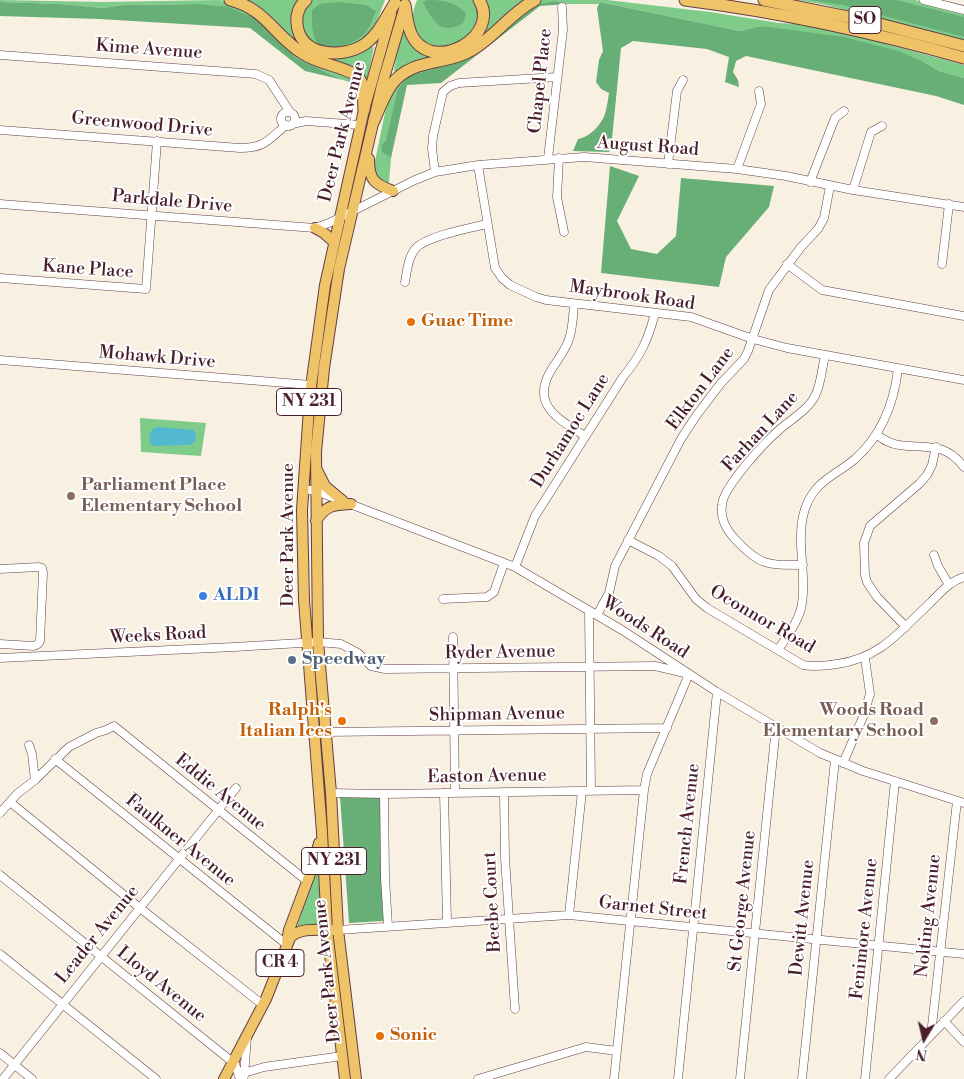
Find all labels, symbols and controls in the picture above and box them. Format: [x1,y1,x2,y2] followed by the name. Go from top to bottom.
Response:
[849,6,881,34] road number: SO
[525,27,557,135] street label: Chapel Place
[95,35,203,65] street label: Kime Avenue
[315,59,371,205] street label: Deer Park Avenue
[70,108,214,142] street label: Greenwood Drive
[596,133,700,161] street label: August Road
[111,186,233,218] street label: Parkdale Drive
[42,256,134,284] street label: Kane Place
[568,277,696,315] street label: Maybrook Road
[421,311,513,333] place label: Guac Time
[405,316,417,328] marker: Guac Time
[98,342,216,374] street label: Mohawk Drive
[663,343,739,435] street label: Elkton Lane
[527,370,615,492] street label: Durhamoc Lane
[718,387,804,477] street label: Farhan Lane
[276,388,342,416] road number: NY 231
[278,463,300,607] street label: Deer Park Avenue
[81,475,242,518] place label: Parliament Place Elementary School
[65,490,77,502] marker: Parliament Place Elementary School
[705,581,819,659] street label: Oconnor Road
[213,585,259,607] place label: ALDI
[197,590,209,602] marker: ALDI
[598,592,692,664] street label: Woods Road
[109,623,207,649] street label: Weeks Road
[444,641,556,665] street label: Ryder Avenue
[302,649,386,671] place label: Speedway
[286,654,298,666] marker: Speedway
[239,700,332,742] place label: Ralph's Italian Ices
[763,700,924,742] place label: Woods Road Elementary School
[429,703,565,727] street label: Shipman Avenue
[336,715,348,727] marker: Ralph's Italian Ices
[928,715,940,727] marker: Woods Road Elementary School
[170,750,270,836] street label: Eddie Avenue
[671,762,705,886] street label: French Avenue
[427,765,547,789] street label: Easton Avenue
[121,790,239,892] street label: Faulkner Avenue
[725,829,761,973] street label: St George Avenue
[302,848,366,874] road number: NY 231
[480,851,506,953] street label: Beebe Court
[912,853,946,979] street label: Nolting Avenue
[847,857,883,1001] street label: Fenimore Avenue
[786,859,820,977] street label: Dewitt Avenue
[52,881,144,989] street label: Leader Avenue
[598,893,708,925] street label: Garnet Street
[310,898,346,1044] street label: Deer Park Avenue
[112,942,210,1028] street label: Lloyd Avenue
[256,950,304,976] road number: CR 4
[899,1014,949,1064] north arrow
[390,1025,437,1047] place label: Sonic
[374,1030,386,1042] marker: Sonic
[915,1044,929,1064] text: N

